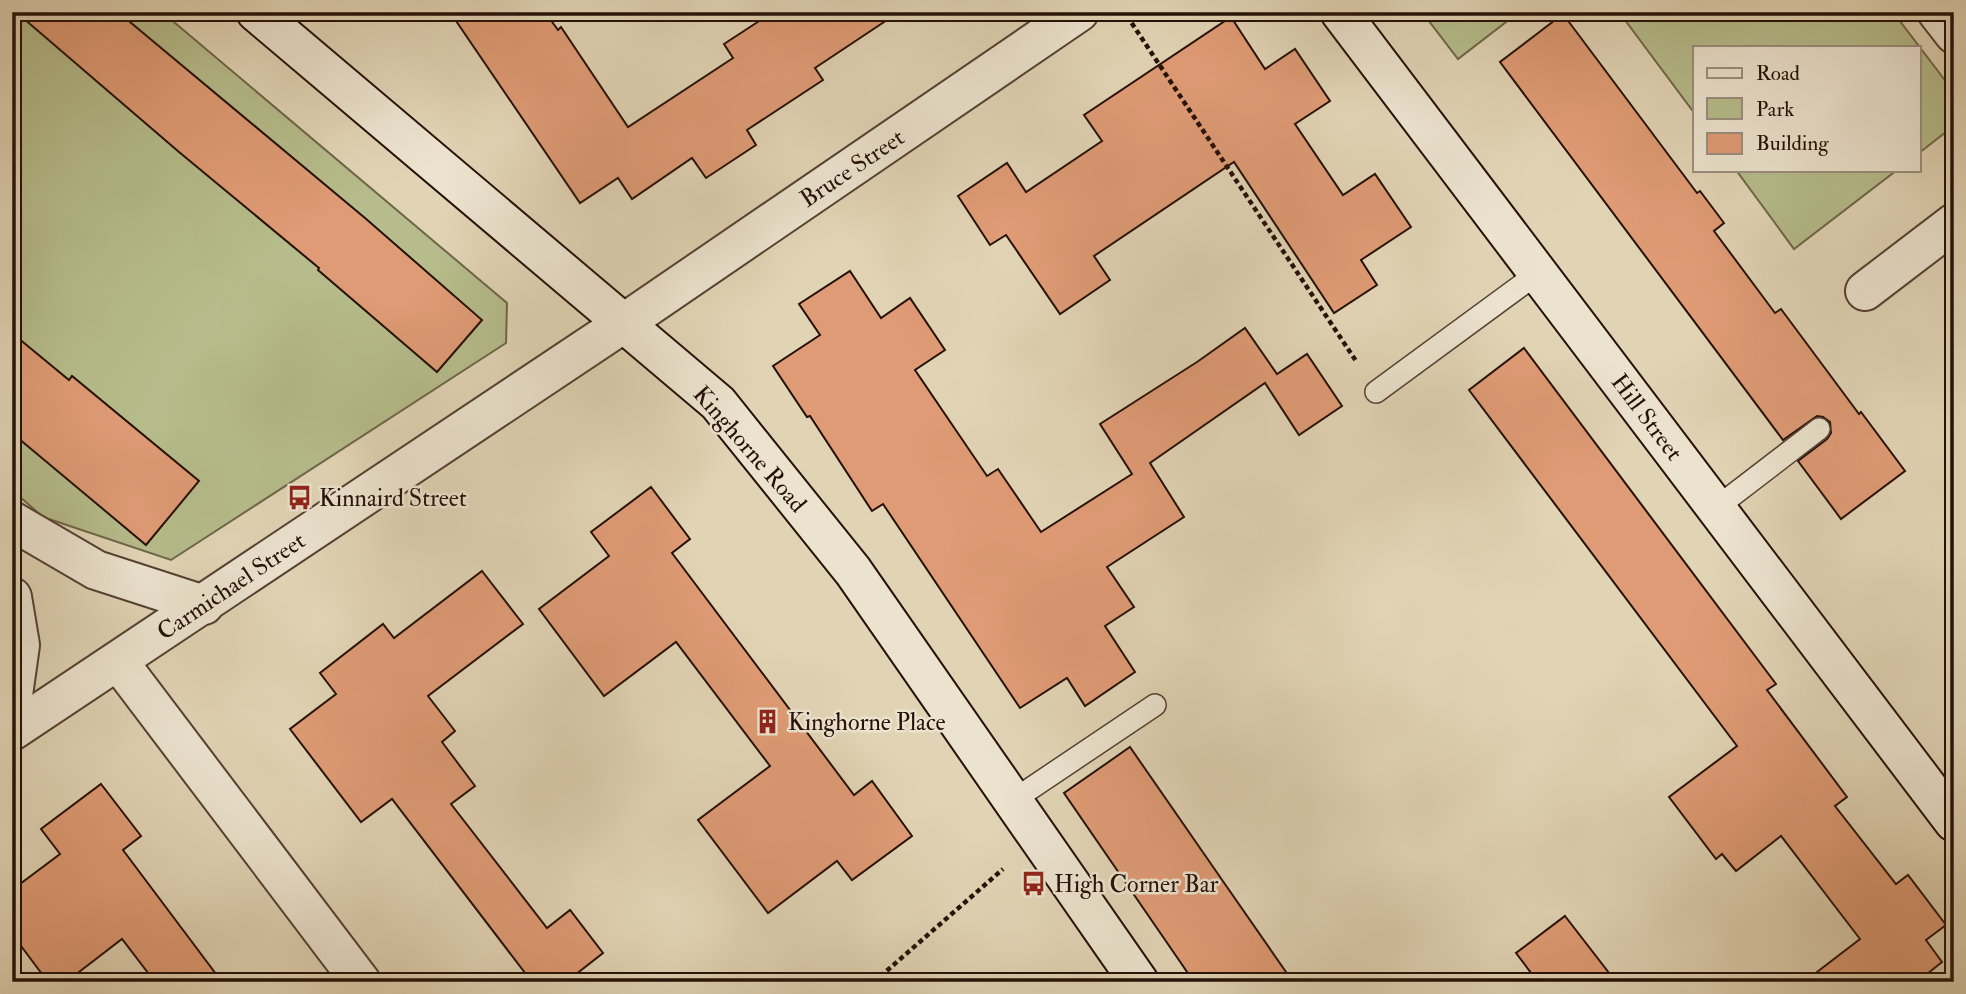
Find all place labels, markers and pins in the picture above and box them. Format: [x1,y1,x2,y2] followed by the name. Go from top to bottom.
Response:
[319,483,467,514] place label: Kinnaird Street
[285,484,313,512] bus stop icon: Kinnaird Street
[788,707,946,738] place label: Kinghorne Place
[754,708,782,736] building icon: Kinghorne Place
[1054,869,1219,900] place label: High Corner Bar
[1020,870,1048,898] bus stop icon: High Corner Bar

